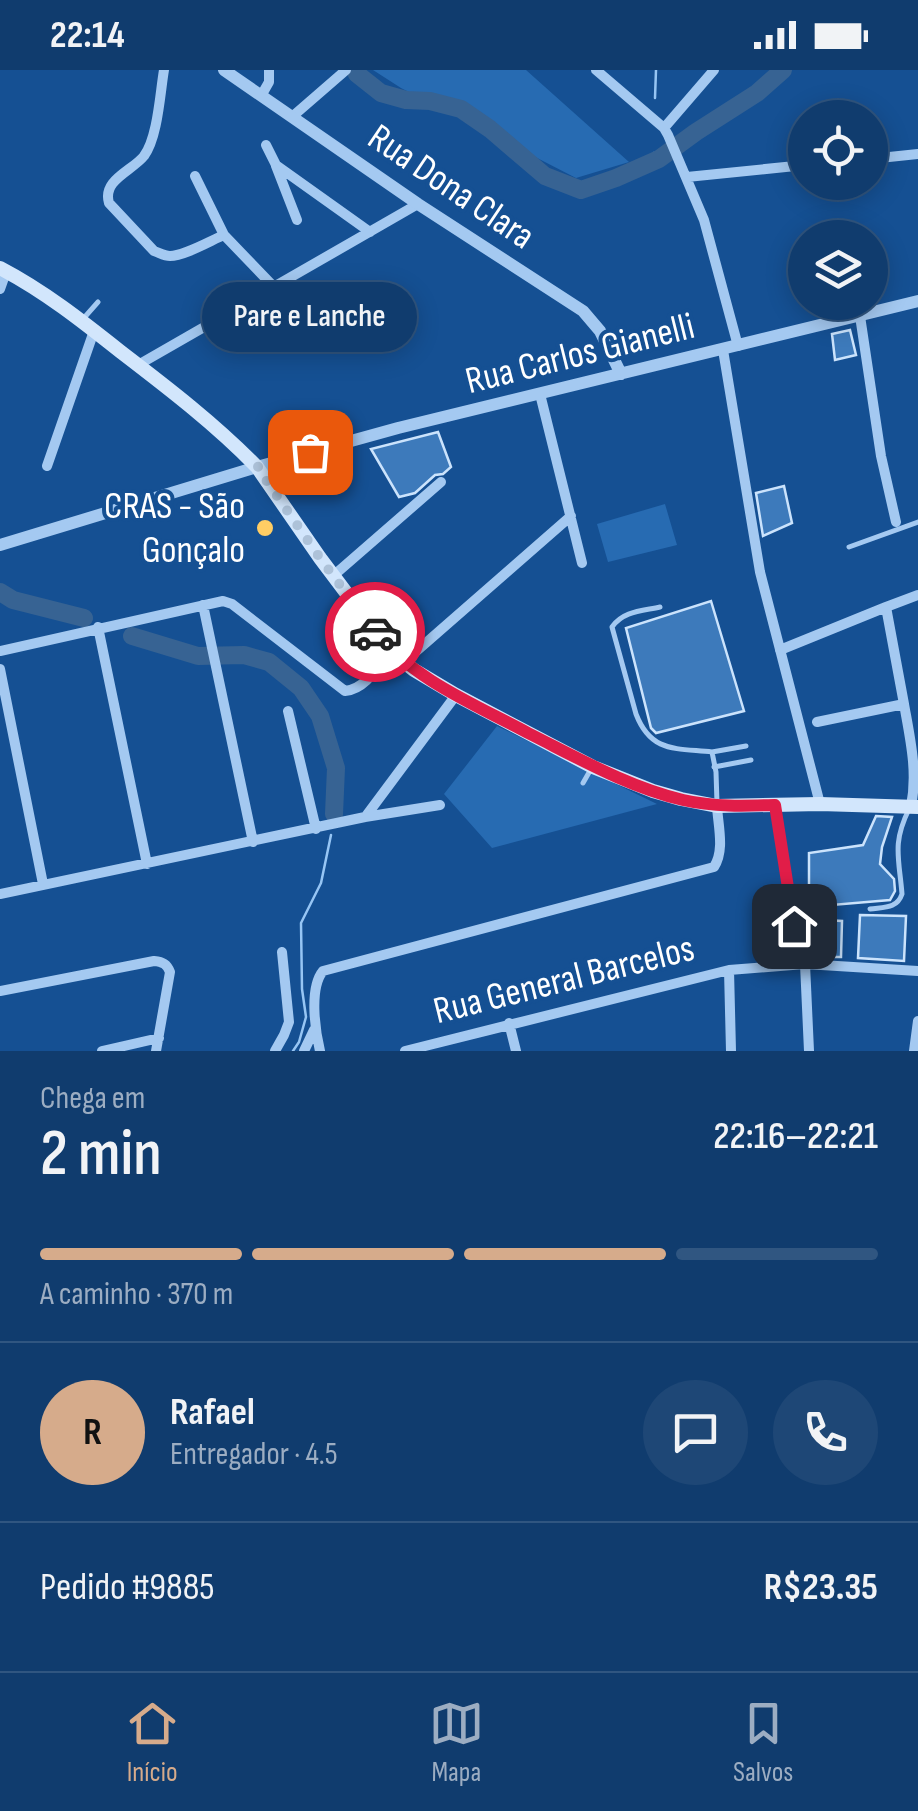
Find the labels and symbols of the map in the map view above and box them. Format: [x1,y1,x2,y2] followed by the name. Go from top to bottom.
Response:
[359,115,543,259] street label: Rua Dona Clara
[202,282,418,352] callout: Pare e Lanche
[461,304,699,404] street label: Rua Carlos Gianelli
[268,410,353,495] pin
[104,484,245,573] place label: CRAS - São Gonçalo
[254,517,276,539] marker: CRAS - São Gonçalo
[325,582,425,682] courier
[752,884,837,969] pin
[429,926,699,1034] street label: Rua General Barcelos

